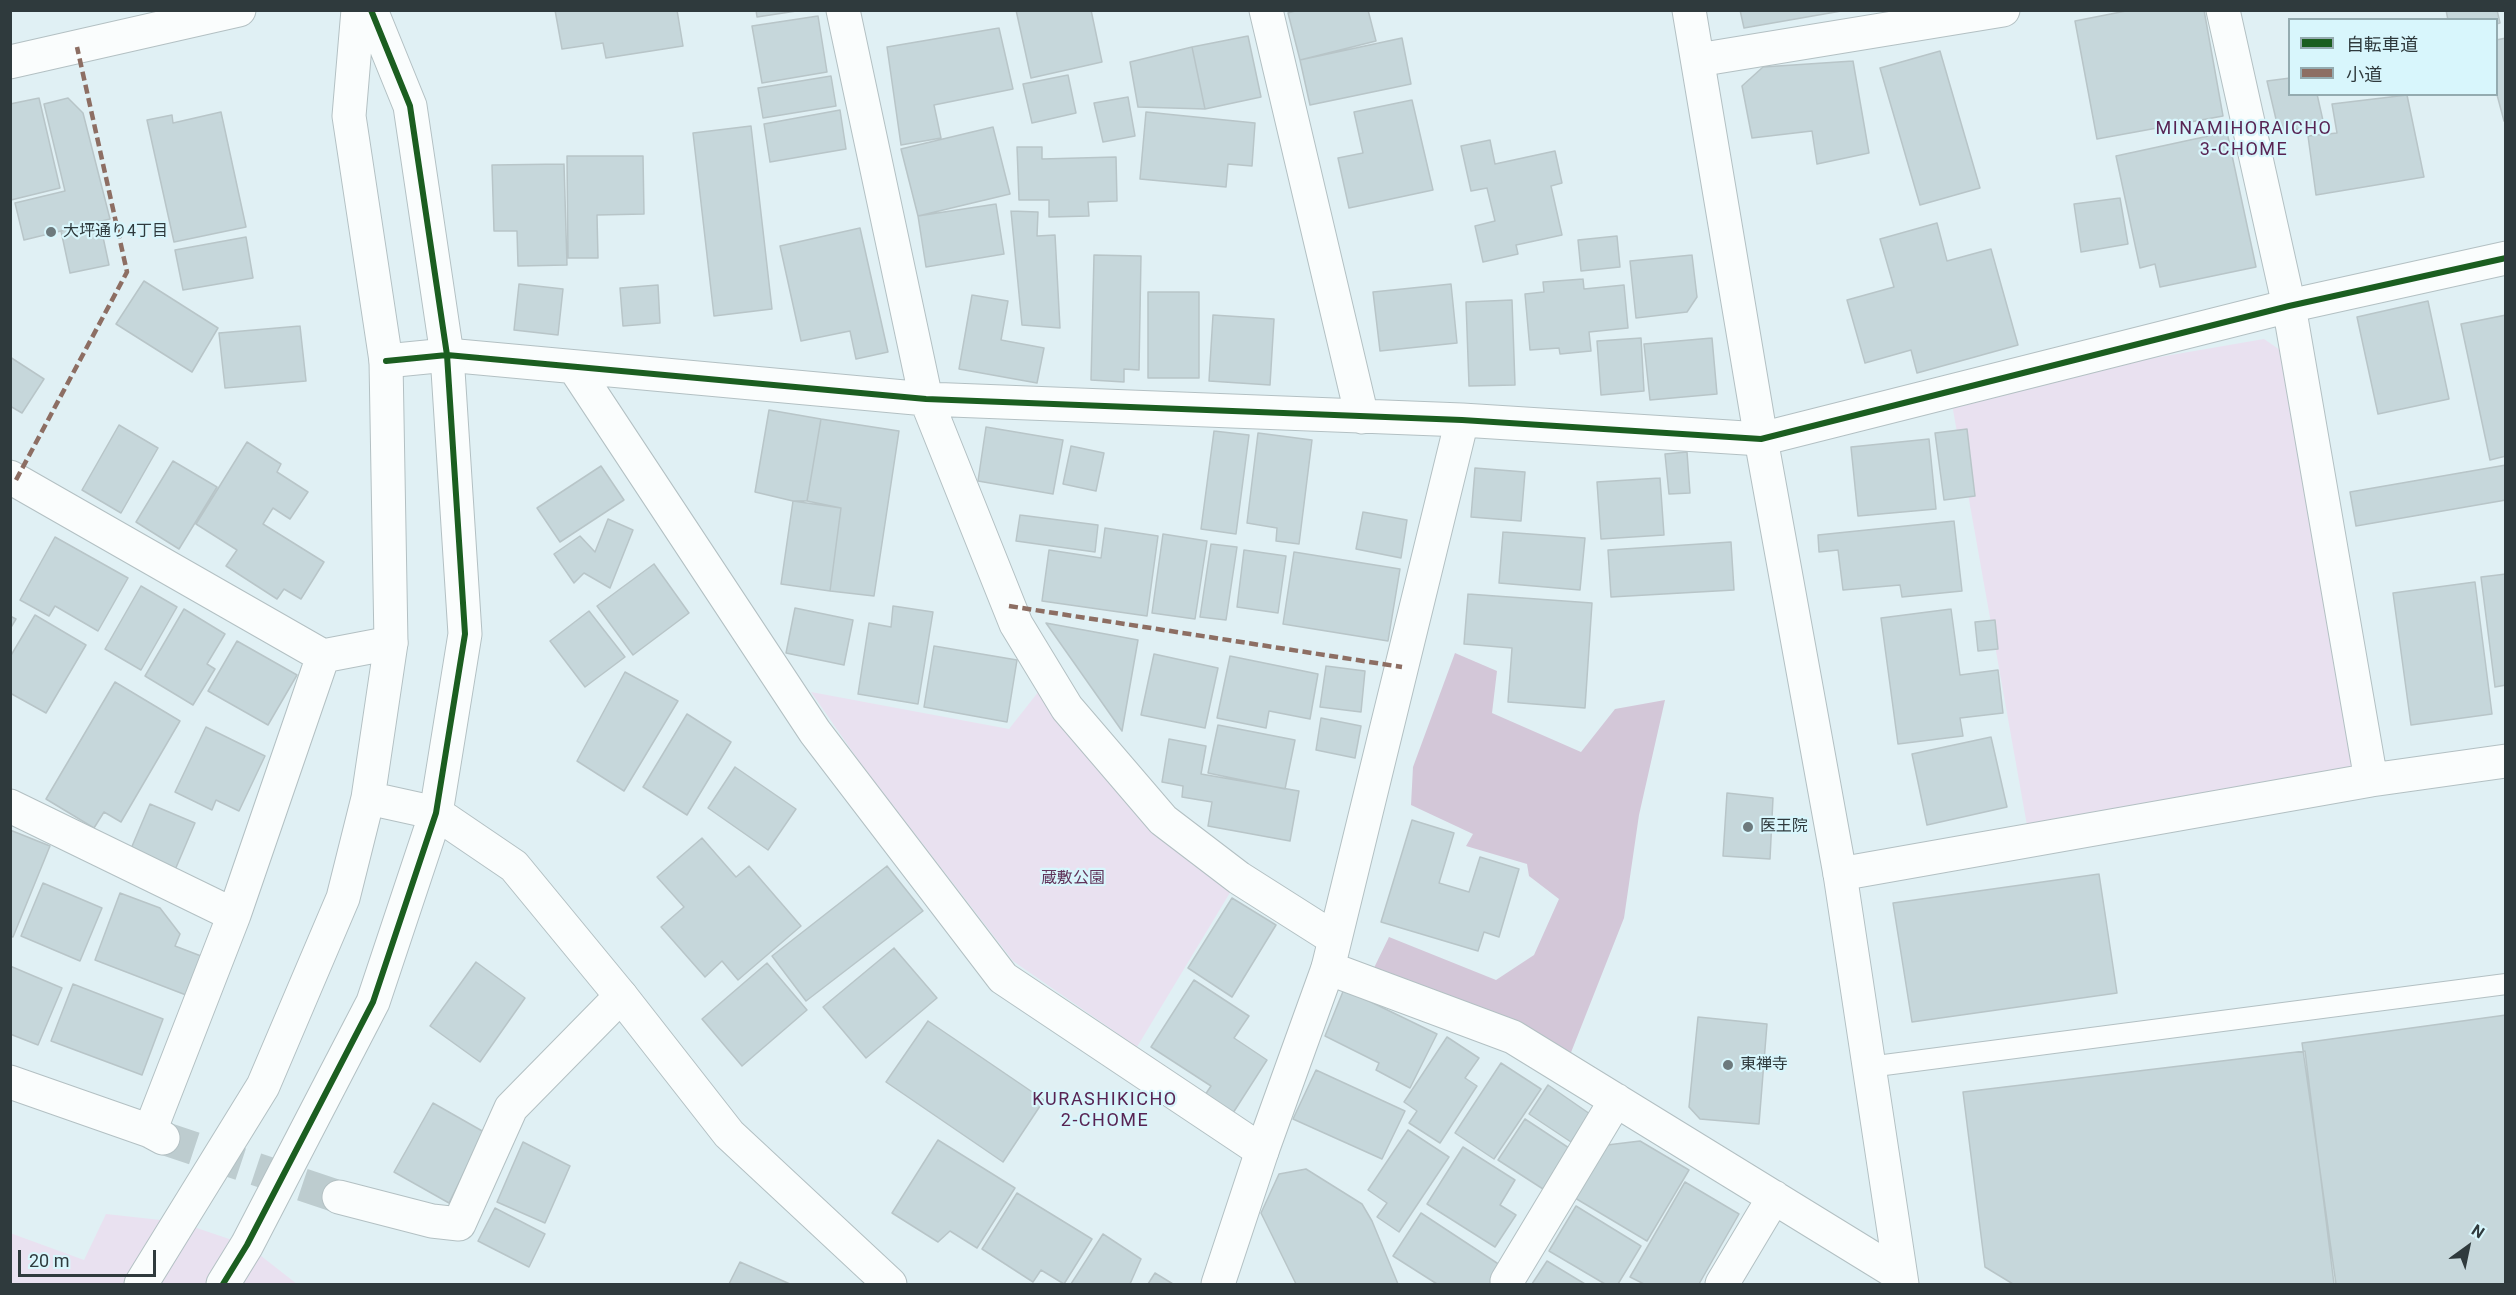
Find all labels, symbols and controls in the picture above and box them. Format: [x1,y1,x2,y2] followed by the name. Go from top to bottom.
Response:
[2288,18,2498,96] legend
[2346,34,2418,55] text: 自転車道
[2346,64,2382,85] text: 小道
[2156,118,2332,160] district label: MINAMIHORAICHO 3-CHOME
[63,222,168,242] place label: 大坪通り4丁目
[44,225,58,239] marker: 大坪通り4丁目
[1760,817,1808,837] place label: 医王院
[1741,820,1755,834] marker: 医王院
[1041,869,1105,889] park label: 蔵敷公園
[1740,1055,1788,1075] place label: 東禅寺
[1721,1058,1735,1072] marker: 東禅寺
[1032,1089,1178,1132] district label: KURASHIKICHO 2-CHOME
[2438,1217,2498,1277] north arrow
[2468,1220,2488,1243] text: N
[21,1238,159,1276] scale bar
[29,1250,69,1271] text: 20 m

